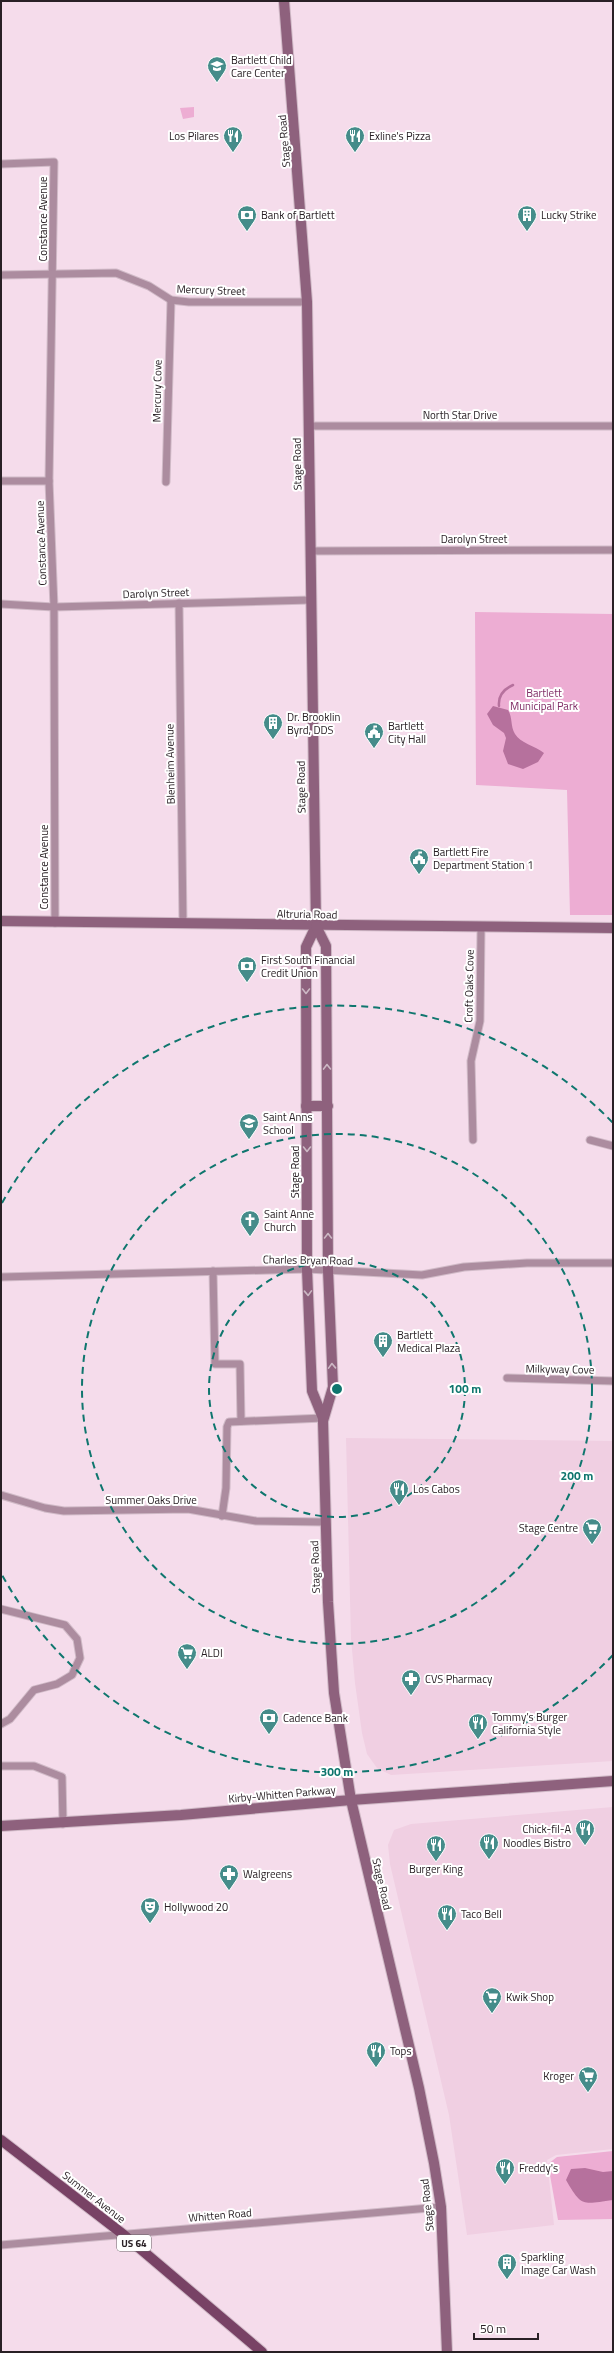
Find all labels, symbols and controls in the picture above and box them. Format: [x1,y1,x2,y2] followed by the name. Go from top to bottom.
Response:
[231,52,292,81] place label: Bartlett Child Care Center
[206,55,228,83] school or university icon: Bartlett Child Care Center
[274,114,294,168] street label: Stage Road
[222,125,244,153] restaurant icon: Los Pilares
[344,125,366,153] restaurant icon: Exline's Pizza
[169,128,219,144] place label: Los Pilares
[369,128,431,144] place label: Exline's Pizza
[35,176,51,262] street label: Constance Avenue
[236,204,258,232] bank icon: Bank of Bartlett
[516,204,538,232] building icon: Lucky Strike
[261,207,335,223] place label: Bank of Bartlett
[541,207,597,223] place label: Lucky Strike
[176,281,246,299] street label: Mercury Street
[148,359,166,423] street label: Mercury Cove
[423,407,498,423] street label: North Star Drive
[289,437,305,490] street label: Stage Road
[32,500,50,586] street label: Constance Avenue
[441,531,507,547] street label: Darolyn Street
[122,584,190,602] street label: Darolyn Street
[510,685,579,714] park label: Bartlett Municipal Park
[287,709,340,738] place label: Dr. Brooklin Byrd, DDS
[262,712,284,740] building icon: Dr. Brooklin Byrd, DDS
[388,718,426,747] place label: Bartlett City Hall
[363,721,385,749] public building icon: Bartlett City Hall
[161,723,179,804] street label: Blenheim Avenue
[293,760,309,813] street label: Stage Road
[36,824,52,910] street label: Constance Avenue
[433,844,533,873] place label: Bartlett Fire Department Station 1
[408,847,430,875] public building icon: Bartlett Fire Department Station 1
[277,905,338,923] street label: Altruria Road
[460,949,478,1023] street label: Croft Oaks Cove
[261,952,355,981] place label: First South Financial Credit Union
[236,955,258,983] bank icon: First South Financial Credit Union
[302,988,310,994] one-way arrow
[323,1064,331,1070] one-way arrow
[263,1109,313,1138] place label: Saint Anns School
[238,1112,260,1140] school or university icon: Saint Anns School
[287,1145,303,1198] street label: Stage Road
[303,1146,311,1152] one-way arrow
[264,1206,314,1235] place label: Saint Anne Church
[239,1209,261,1237] church icon: Saint Anne Church
[324,1233,332,1239] one-way arrow
[263,1251,353,1269] street label: Charles Bryan Road
[304,1290,312,1296] one-way arrow
[397,1327,461,1356] place label: Bartlett Medical Plaza
[372,1330,394,1358] building icon: Bartlett Medical Plaza
[526,1360,595,1378] street label: Milkyway Cove
[328,1363,336,1369] one-way arrow
[449,1379,481,1398] text: 100 m
[330,1382,344,1396] centre of rings
[561,1466,593,1485] text: 200 m
[388,1478,410,1506] restaurant icon: Los Cabos
[413,1481,460,1497] place label: Los Cabos
[105,1492,197,1508] street label: Summer Oaks Drive
[581,1517,603,1545] supermarket icon: Stage Centre
[519,1520,578,1536] place label: Stage Centre
[306,1540,324,1594] street label: Stage Road
[176,1642,198,1670] supermarket icon: ALDI
[201,1645,223,1661] place label: ALDI
[400,1668,422,1696] pharmacy icon: CVS Pharmacy
[425,1671,493,1687] place label: CVS Pharmacy
[258,1707,280,1735] bank icon: Cadence Bank
[492,1709,568,1738] place label: Tommy’s Burger California Style
[283,1710,349,1726] place label: Cadence Bank
[467,1712,489,1740] restaurant icon: Tommy’s Burger California Style
[321,1762,353,1781] text: 300 m
[228,1781,337,1807] street label: Kirby-Whitten Parkway
[574,1818,596,1846] restaurant icon: Chick-fil-A
[522,1821,571,1837] place label: Chick-fil-A
[478,1832,500,1860] restaurant icon: Noodles Bistro
[425,1834,447,1862] restaurant icon: Burger King
[503,1835,571,1851] place label: Noodles Bistro
[368,1857,396,1912] street label: Stage Road
[409,1861,463,1877] place label: Burger King
[218,1863,240,1891] pharmacy icon: Walgreens
[243,1866,292,1882] place label: Walgreens
[139,1896,161,1924] theatre icon: Hollywood 20
[164,1899,228,1915] place label: Hollywood 20
[436,1903,458,1931] restaurant icon: Taco Bell
[461,1906,502,1922] place label: Taco Bell
[481,1986,503,2014] supermarket icon: Kwik Shop
[506,1989,554,2005] place label: Kwik Shop
[365,2040,387,2068] restaurant icon: Tops
[390,2043,412,2059] place label: Tops
[577,2065,599,2093] supermarket icon: Kroger
[543,2068,574,2084] place label: Kroger
[494,2157,516,2185] restaurant icon: Freddy's
[519,2160,558,2176] place label: Freddy's
[59,2167,129,2227] street label: Summer Avenue
[416,2178,438,2232] street label: Stage Road
[188,2204,252,2226] street label: Whitten Road
[117,2235,151,2251] road number: US 64
[521,2249,596,2278] place label: Sparkling Image Car Wash
[496,2252,518,2280] building icon: Sparkling Image Car Wash
[474,2315,538,2341] scale bar
[480,2319,506,2338] text: 50 m

